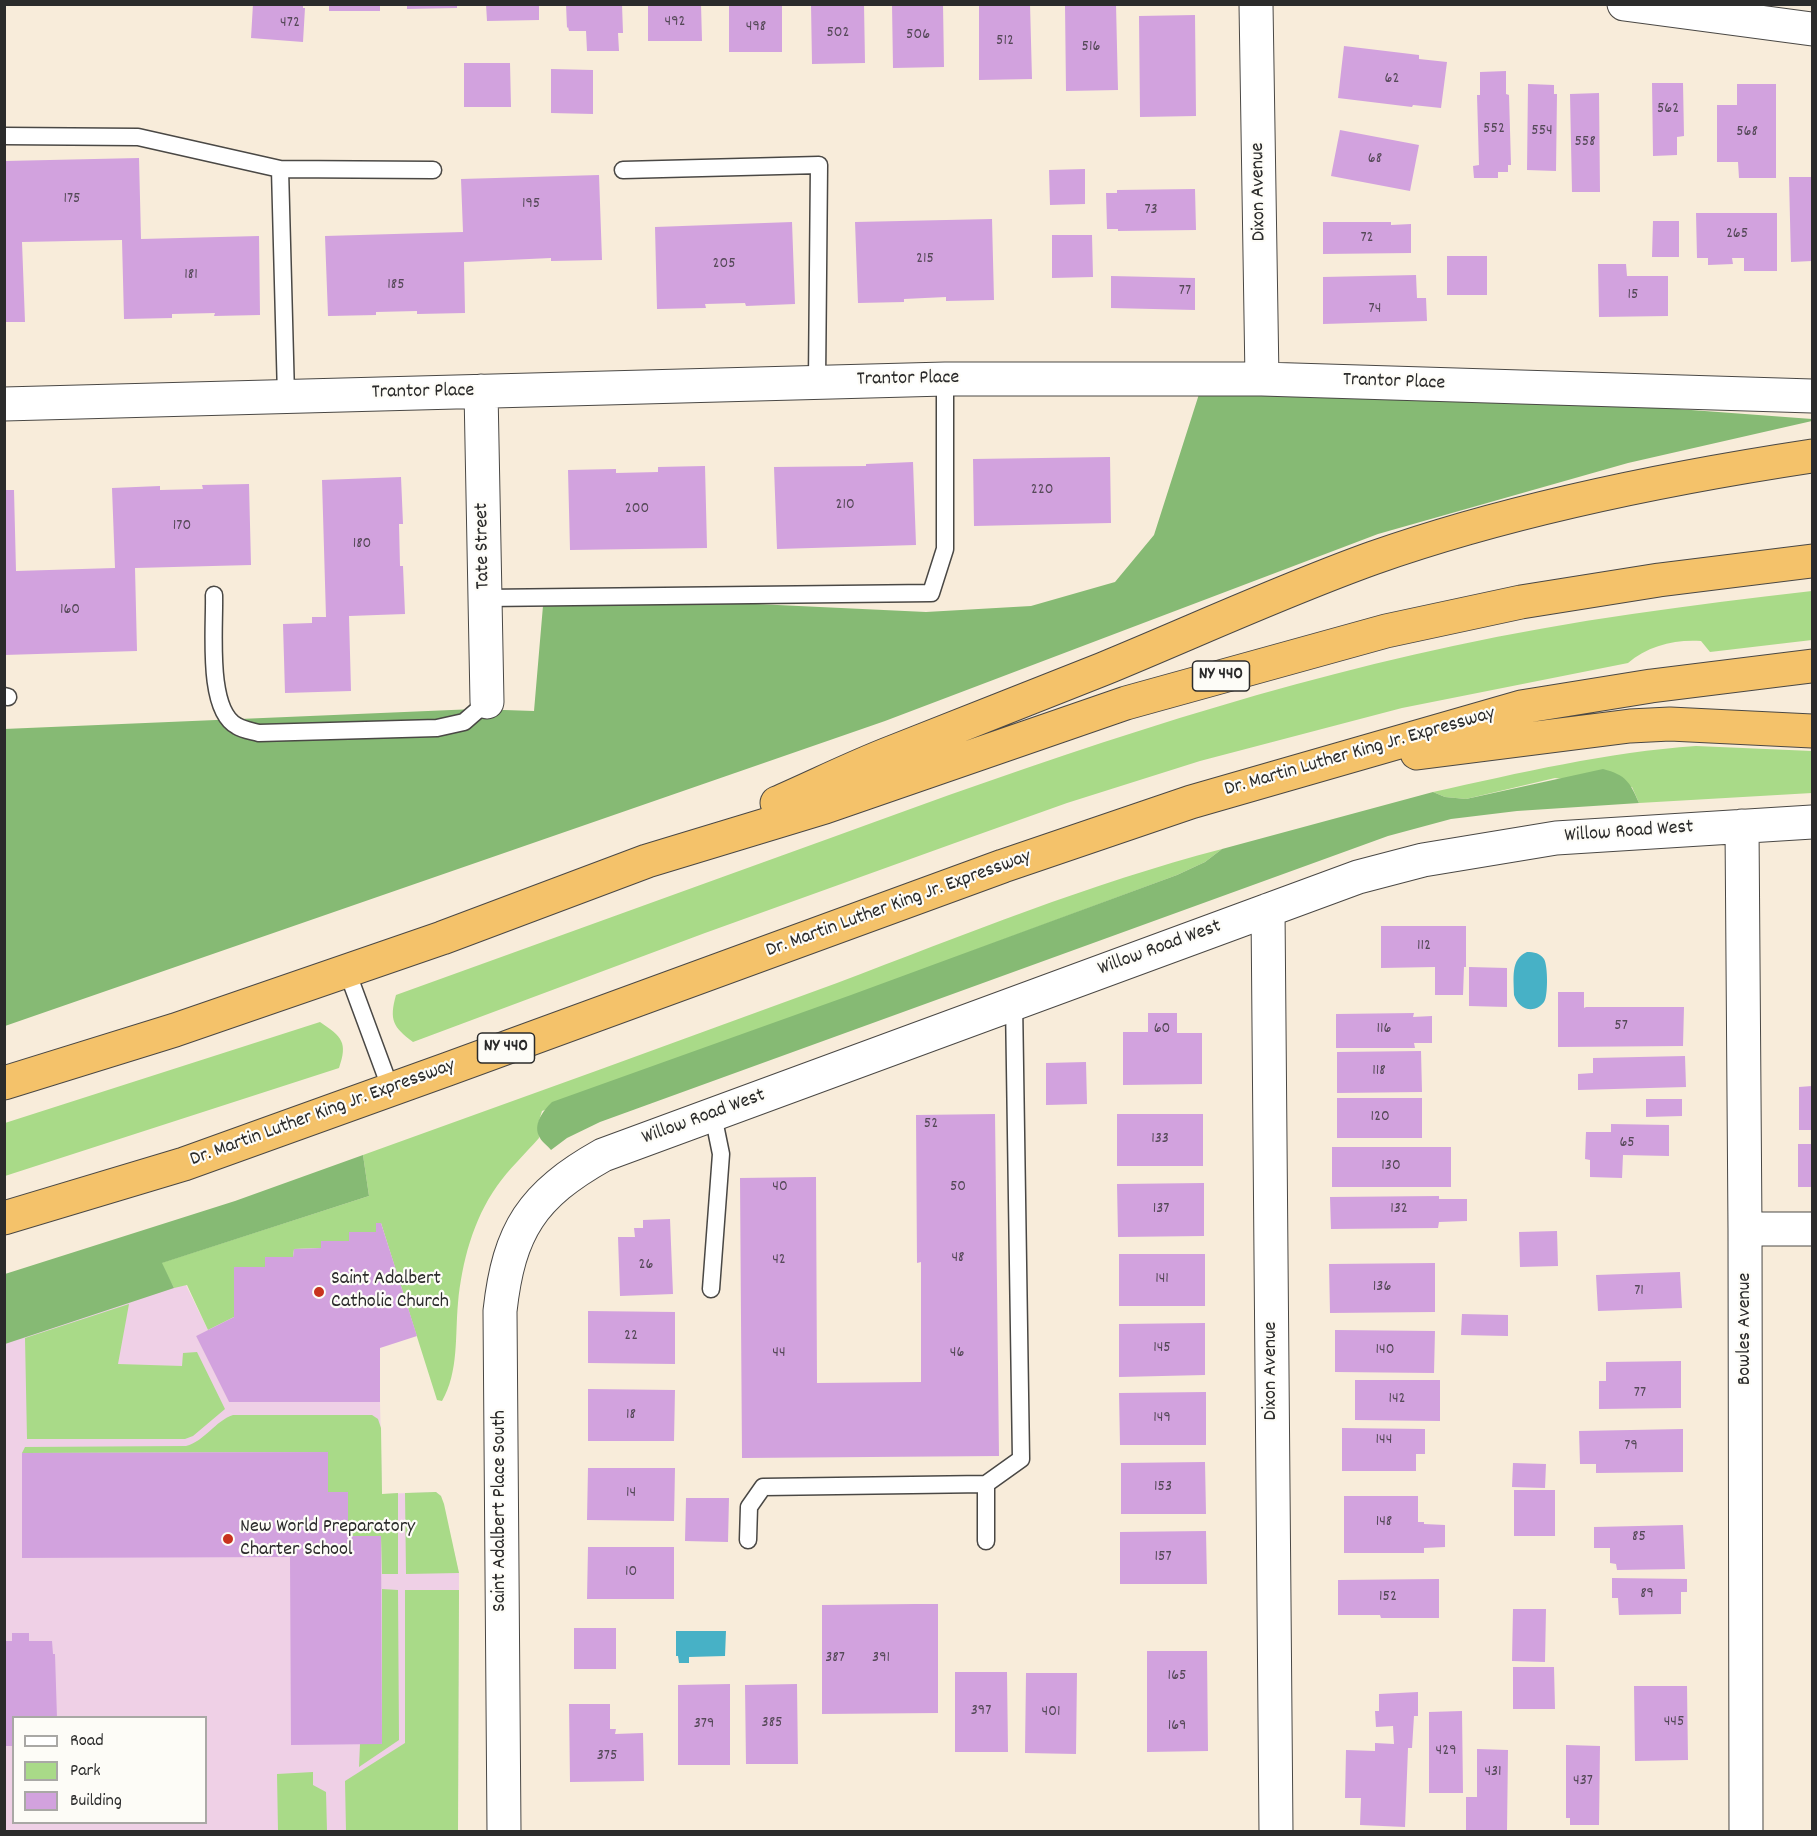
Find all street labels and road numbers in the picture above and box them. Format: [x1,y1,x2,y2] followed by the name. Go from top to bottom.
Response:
[1247,142,1273,242] street label: Dixon Avenue
[857,367,959,393] street label: Trantor Place
[1342,369,1446,397] street label: Trantor Place
[372,380,474,406] street label: Trantor Place
[471,502,497,590] street label: Tate Street
[1192,661,1250,691] road number: NY 440
[1222,703,1498,803] street label: Dr. Martin Luther King Jr. Expressway
[1564,817,1694,849] street label: Willow Road West
[763,846,1035,964] street label: Dr. Martin Luther King Jr. Expressway
[1095,916,1225,982] street label: Willow Road West
[478,1033,534,1063] road number: NY 440
[187,1055,459,1173] street label: Dr. Martin Luther King Jr. Expressway
[639,1085,769,1151] street label: Willow Road West
[1734,1273,1758,1385] street label: Bowles Avenue
[1260,1322,1284,1420] street label: Dixon Avenue
[489,1410,513,1612] street label: Saint Adalbert Place South

